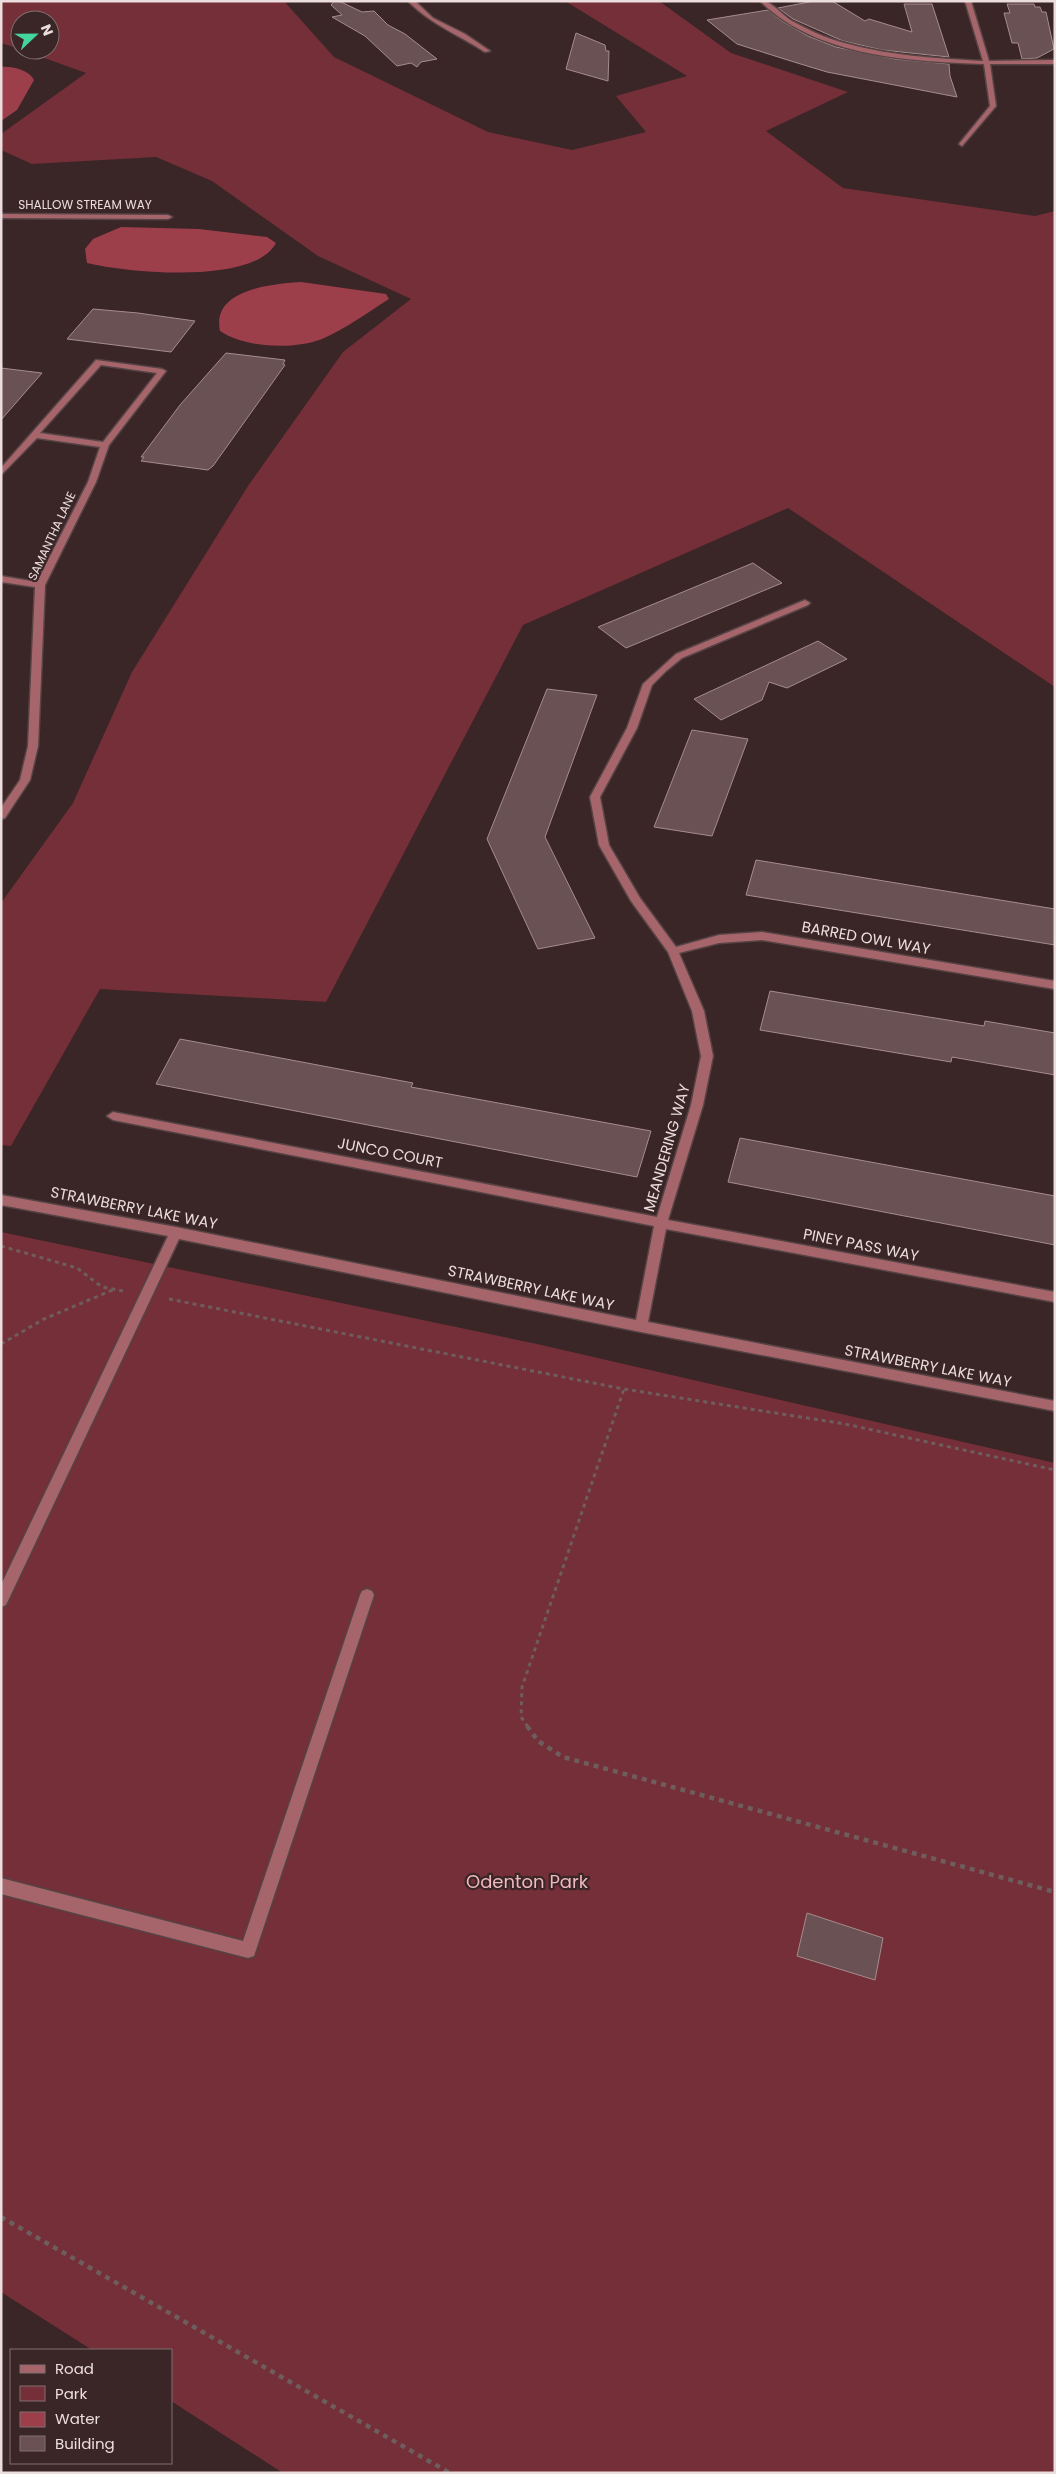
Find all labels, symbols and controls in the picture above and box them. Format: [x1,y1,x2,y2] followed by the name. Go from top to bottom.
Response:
[10,10,60,60] north arrow
[36,22,58,39] text: N
[18,196,152,213] street label: SHALLOW STREAM WAY
[24,489,80,583] street label: SAMANTHA LANE
[800,916,932,959] street label: BARRED OWL WAY
[638,1081,695,1214] street label: MEANDERING WAY
[336,1132,444,1173] street label: JUNCO COURT
[49,1181,220,1234] street label: STRAWBERRY LAKE WAY
[802,1223,921,1266] street label: PINEY PASS WAY
[446,1260,616,1315] street label: STRAWBERRY LAKE WAY
[843,1339,1014,1392] street label: STRAWBERRY LAKE WAY
[466,1869,589,1894] park label: Odenton Park
[10,2349,172,2464] legend
[55,2358,94,2379] text: Road
[55,2383,87,2404] text: Park
[55,2408,101,2429] text: Water
[55,2433,115,2454] text: Building

